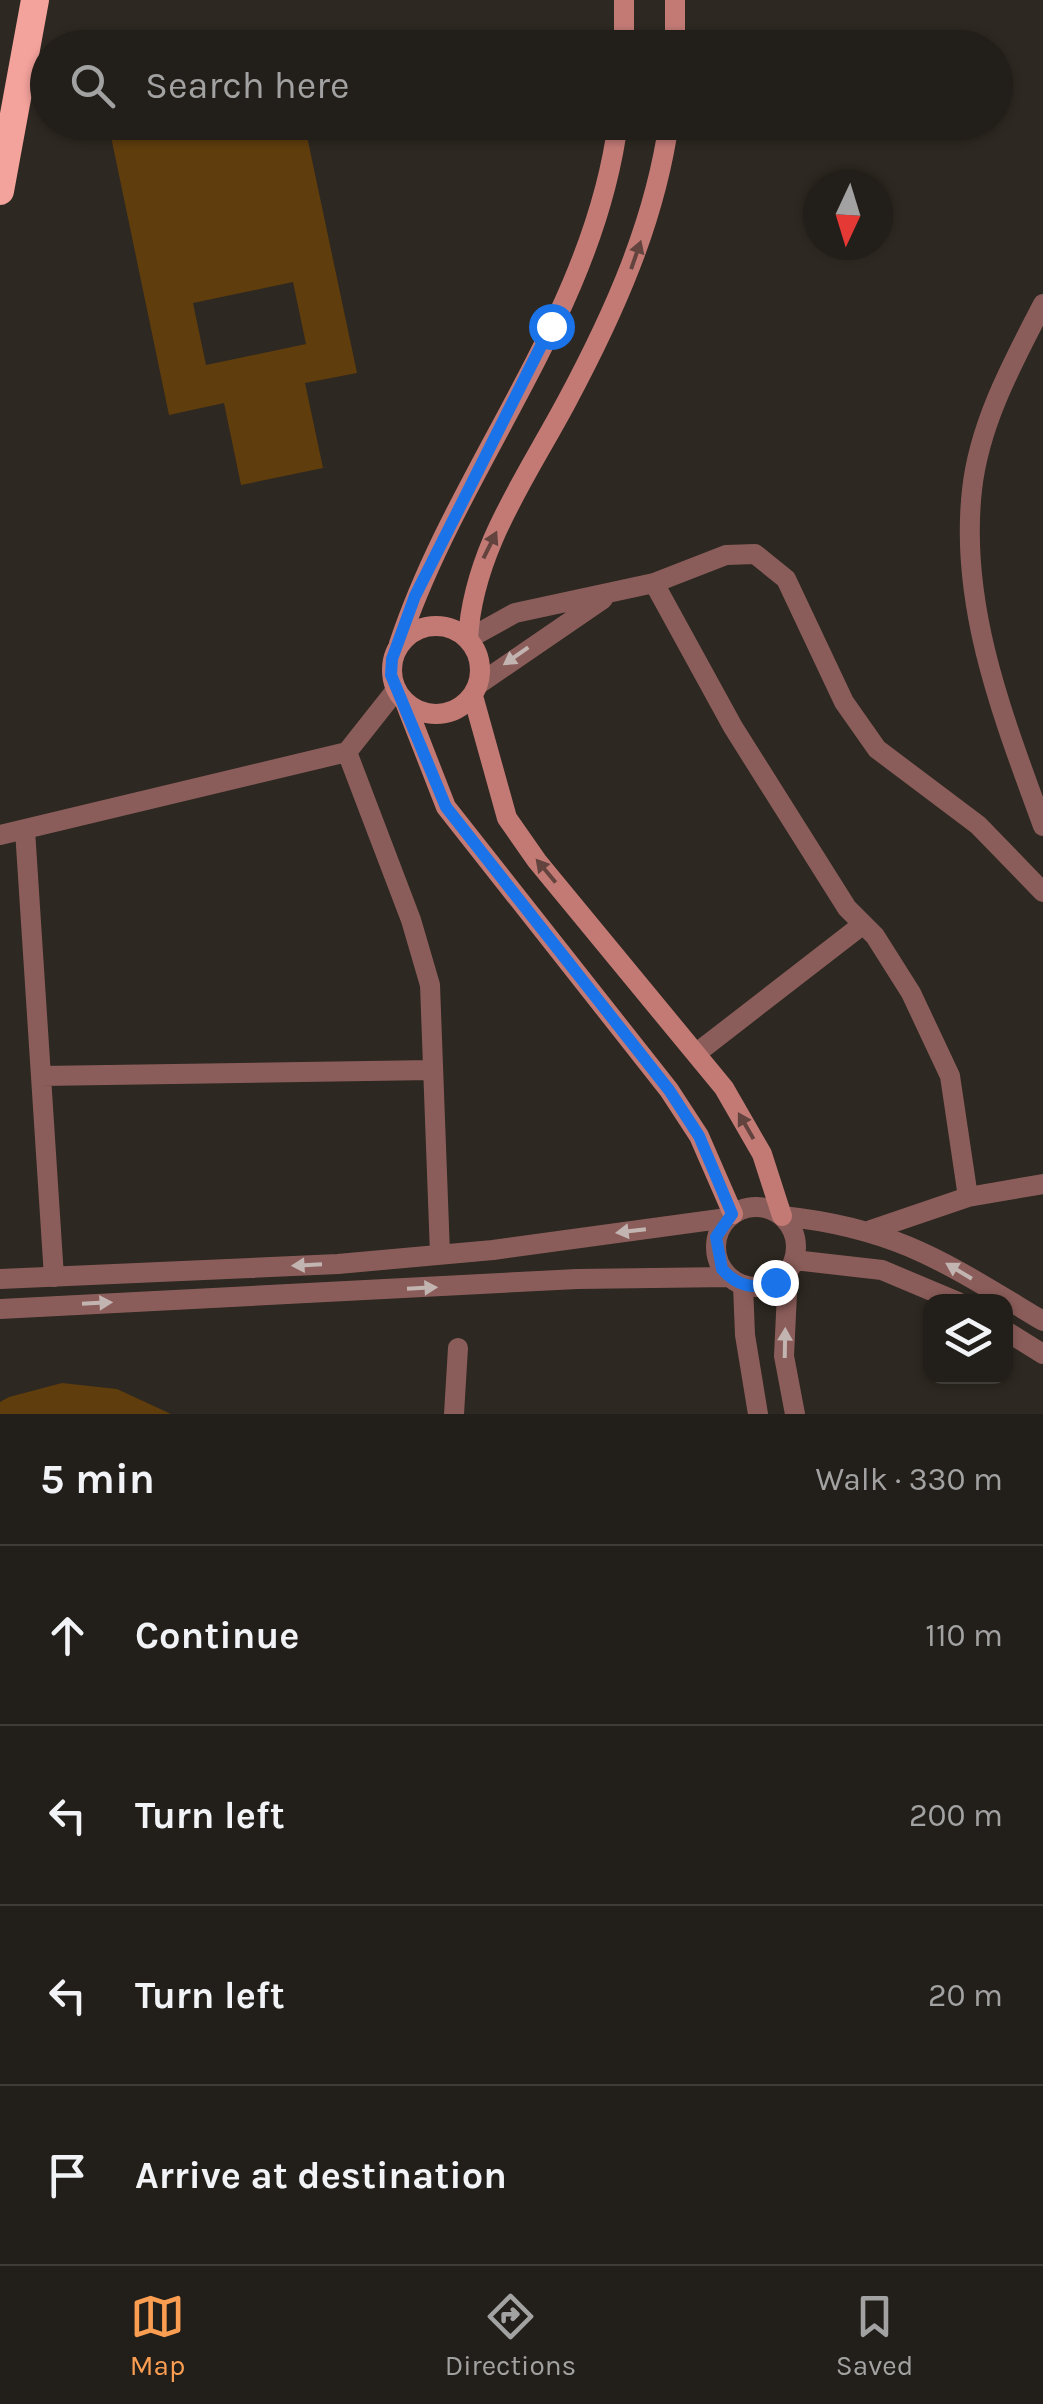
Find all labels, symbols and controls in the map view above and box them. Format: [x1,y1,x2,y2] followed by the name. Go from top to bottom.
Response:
[30,30,1013,140] search box
[65,58,120,113] icon: search
[145,63,349,108] text: Search here
[803,170,893,260] north arrow
[629,239,644,269] one-way arrow
[529,304,575,350] route start
[481,530,498,559] one-way arrow
[503,646,529,665] one-way arrow
[536,859,557,884] one-way arrow
[738,1112,756,1140] one-way arrow
[614,1223,646,1239] one-way arrow
[291,1257,323,1273] one-way arrow
[753,1260,799,1306] route end
[945,1263,973,1280] one-way arrow
[406,1280,438,1296] one-way arrow
[923,1294,1013,1384] map controls
[923,1294,1013,1384] button: layers
[82,1295,114,1311] one-way arrow
[777,1327,793,1359] one-way arrow
[40,1454,155,1504] text: 5 min
[816,1461,1003,1498] text: Walk · 330 m
[40,1608,95,1663] icon: ahead
[135,1613,299,1658] text: Continue
[925,1617,1003,1654] text: 110 m
[40,1788,95,1843] icon: left
[135,1793,285,1838] text: Turn left
[909,1797,1003,1834] text: 200 m
[40,1968,95,2023] icon: left
[135,1973,285,2018] text: Turn left
[928,1977,1003,2014] text: 20 m
[40,2148,95,2203] icon: arrive
[135,2153,507,2198] text: Arrive at destination
[130,2289,185,2382] tab: Map
[445,2289,576,2382] tab: Directions
[836,2289,913,2382] tab: Saved

